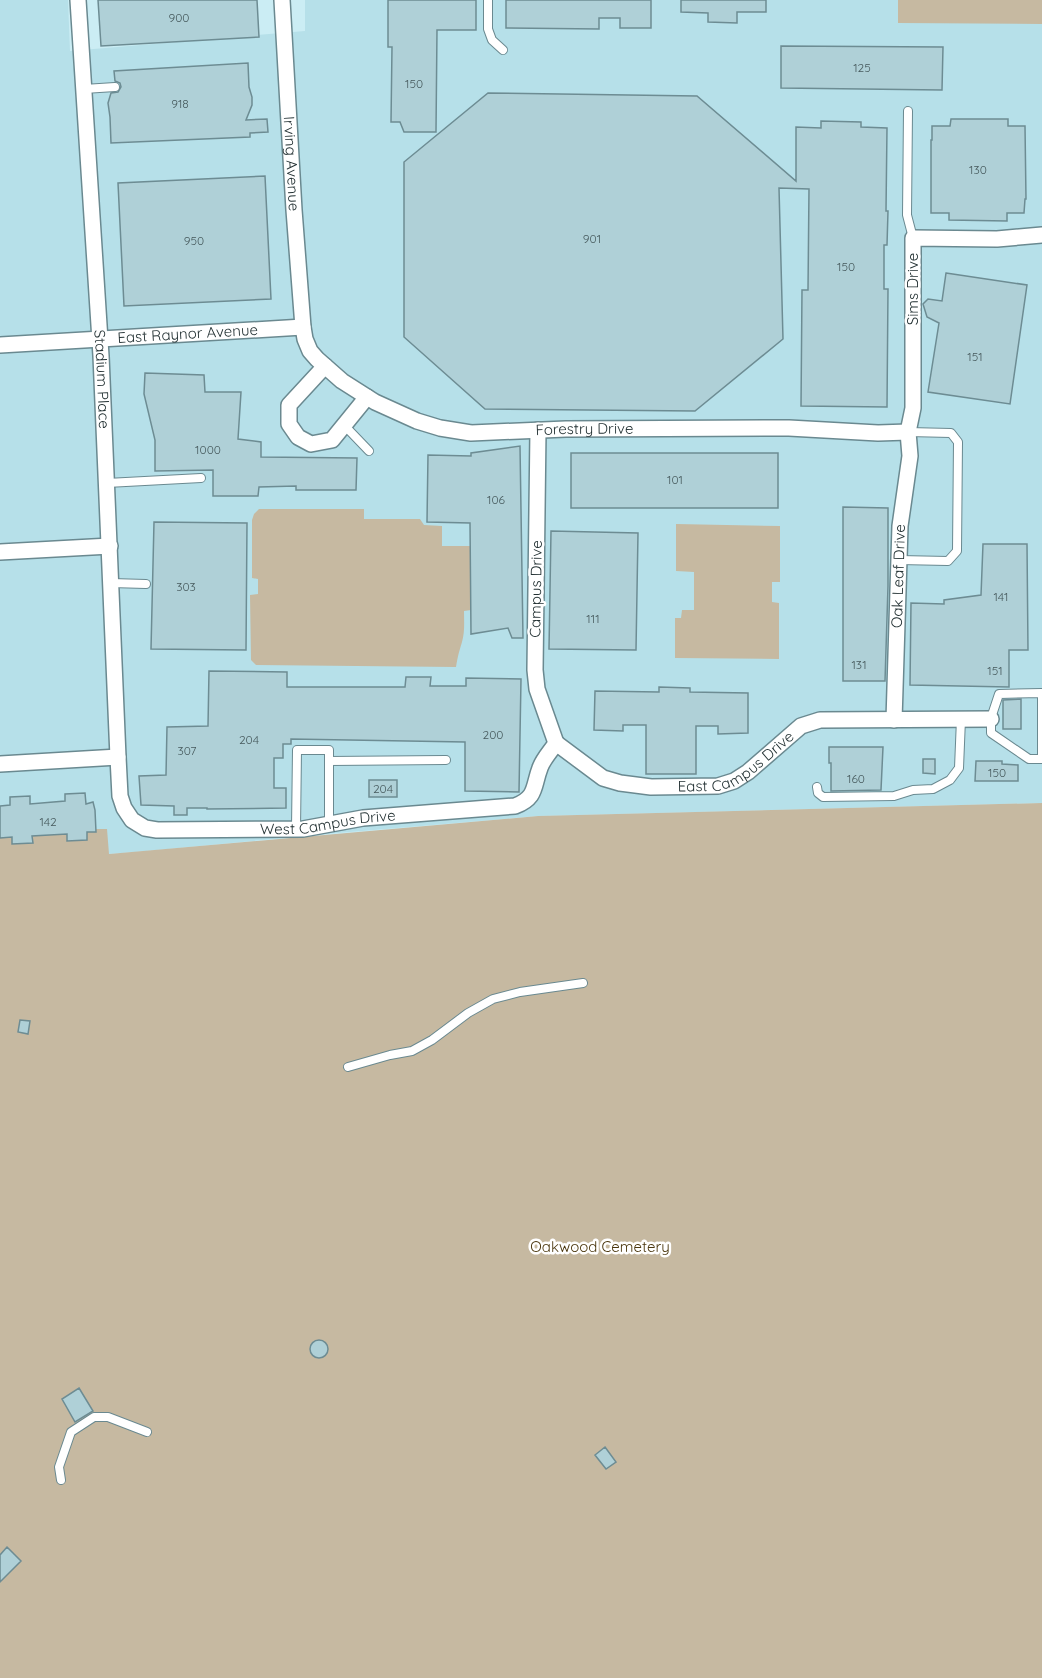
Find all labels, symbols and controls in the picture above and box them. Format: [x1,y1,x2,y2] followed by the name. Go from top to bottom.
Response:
[169,10,189,25] house number: 900
[853,60,871,75] house number: 125
[405,76,423,91] house number: 150
[171,96,189,111] house number: 918
[280,116,304,212] street label: Irving Avenue
[969,162,987,177] house number: 130
[583,231,601,246] house number: 901
[184,233,204,248] house number: 950
[903,253,922,325] street label: Sims Drive
[837,259,855,274] house number: 150
[117,320,258,347] street label: East Raynor Avenue
[90,329,114,429] street label: Stadium Place
[967,349,983,364] house number: 151
[535,419,634,439] street label: Forestry Drive
[195,442,221,457] house number: 1000
[667,472,683,487] house number: 101
[487,492,506,507] house number: 106
[887,524,909,628] street label: Oak Leaf Drive
[525,540,546,638] street label: Campus Drive
[176,579,196,594] house number: 303
[994,589,1008,604] house number: 141
[586,611,600,626] house number: 111
[851,657,867,672] house number: 131
[987,663,1003,678] house number: 151
[483,727,503,742] house number: 200
[678,727,797,796] street label: East Campus Drive
[239,732,259,747] house number: 204
[178,743,196,758] house number: 307
[988,765,1006,780] house number: 150
[847,771,865,786] house number: 160
[373,781,393,796] house number: 204
[260,805,396,839] street label: West Campus Drive
[39,814,57,829] house number: 142
[530,1237,670,1256] park label: Oakwood Cemetery

